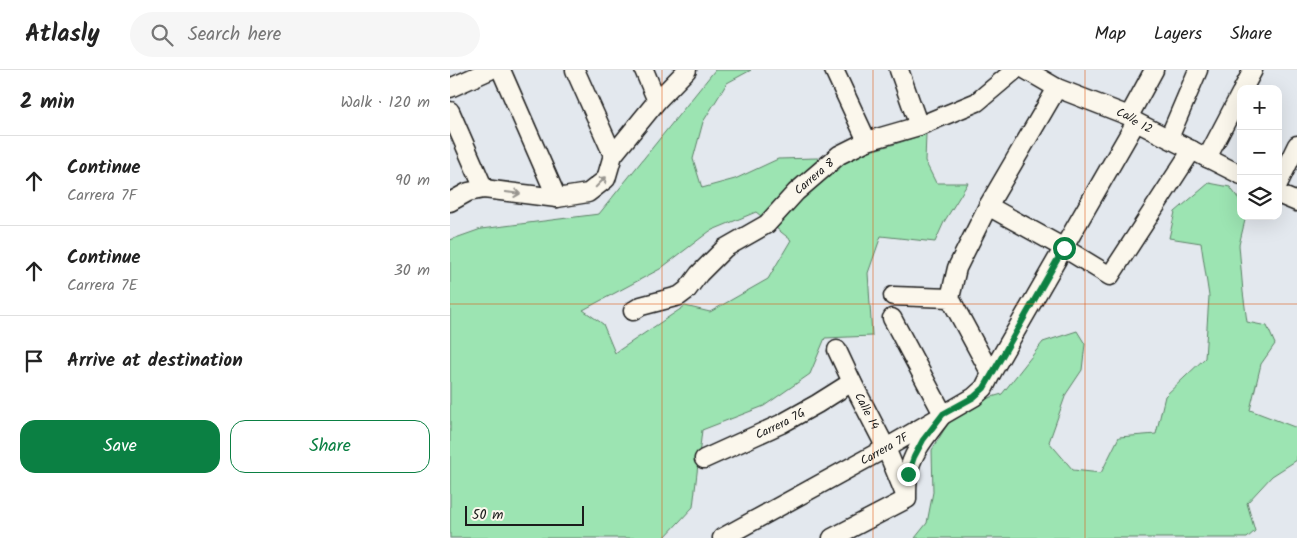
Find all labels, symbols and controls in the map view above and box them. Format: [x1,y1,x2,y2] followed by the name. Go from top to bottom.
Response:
[130,12,480,57] search box
[25,15,100,54] text: Atlasly
[188,20,281,50] text: Search here
[1095,20,1126,49] text: Map
[1154,20,1202,49] text: Layers
[1230,20,1272,49] text: Share
[148,21,176,49] icon: search
[1237,85,1282,220] map controls
[1237,85,1282,130] button: +
[20,86,75,119] text: 2 min
[340,90,430,115] text: Walk · 120 m
[1113,103,1156,139] street label: Calle 12
[1237,130,1282,175] button: −
[67,153,140,183] text: Continue
[790,153,839,200] street label: Carrera 8
[20,167,48,195] icon: ahead
[395,168,430,193] text: 90 m
[1237,175,1282,220] button: layers
[594,176,607,188] one-way arrow
[67,183,137,208] text: Carrera 7F
[505,188,521,198] one-way arrow
[1053,237,1076,260] route start
[67,243,140,273] text: Continue
[20,257,48,285] icon: ahead
[394,258,430,283] text: 30 m
[67,273,138,298] text: Carrera 7E
[67,346,243,376] text: Arrive at destination
[20,347,48,375] icon: arrive
[849,389,884,433] street label: Calle 14
[752,403,809,444] street label: Carrera 7G
[20,420,220,473] button: Save
[230,420,430,473] button: Share
[857,427,913,470] street label: Carrera 7F
[897,463,920,486] route end
[465,503,584,526] scale bar
[472,504,503,526] text: 50 m

